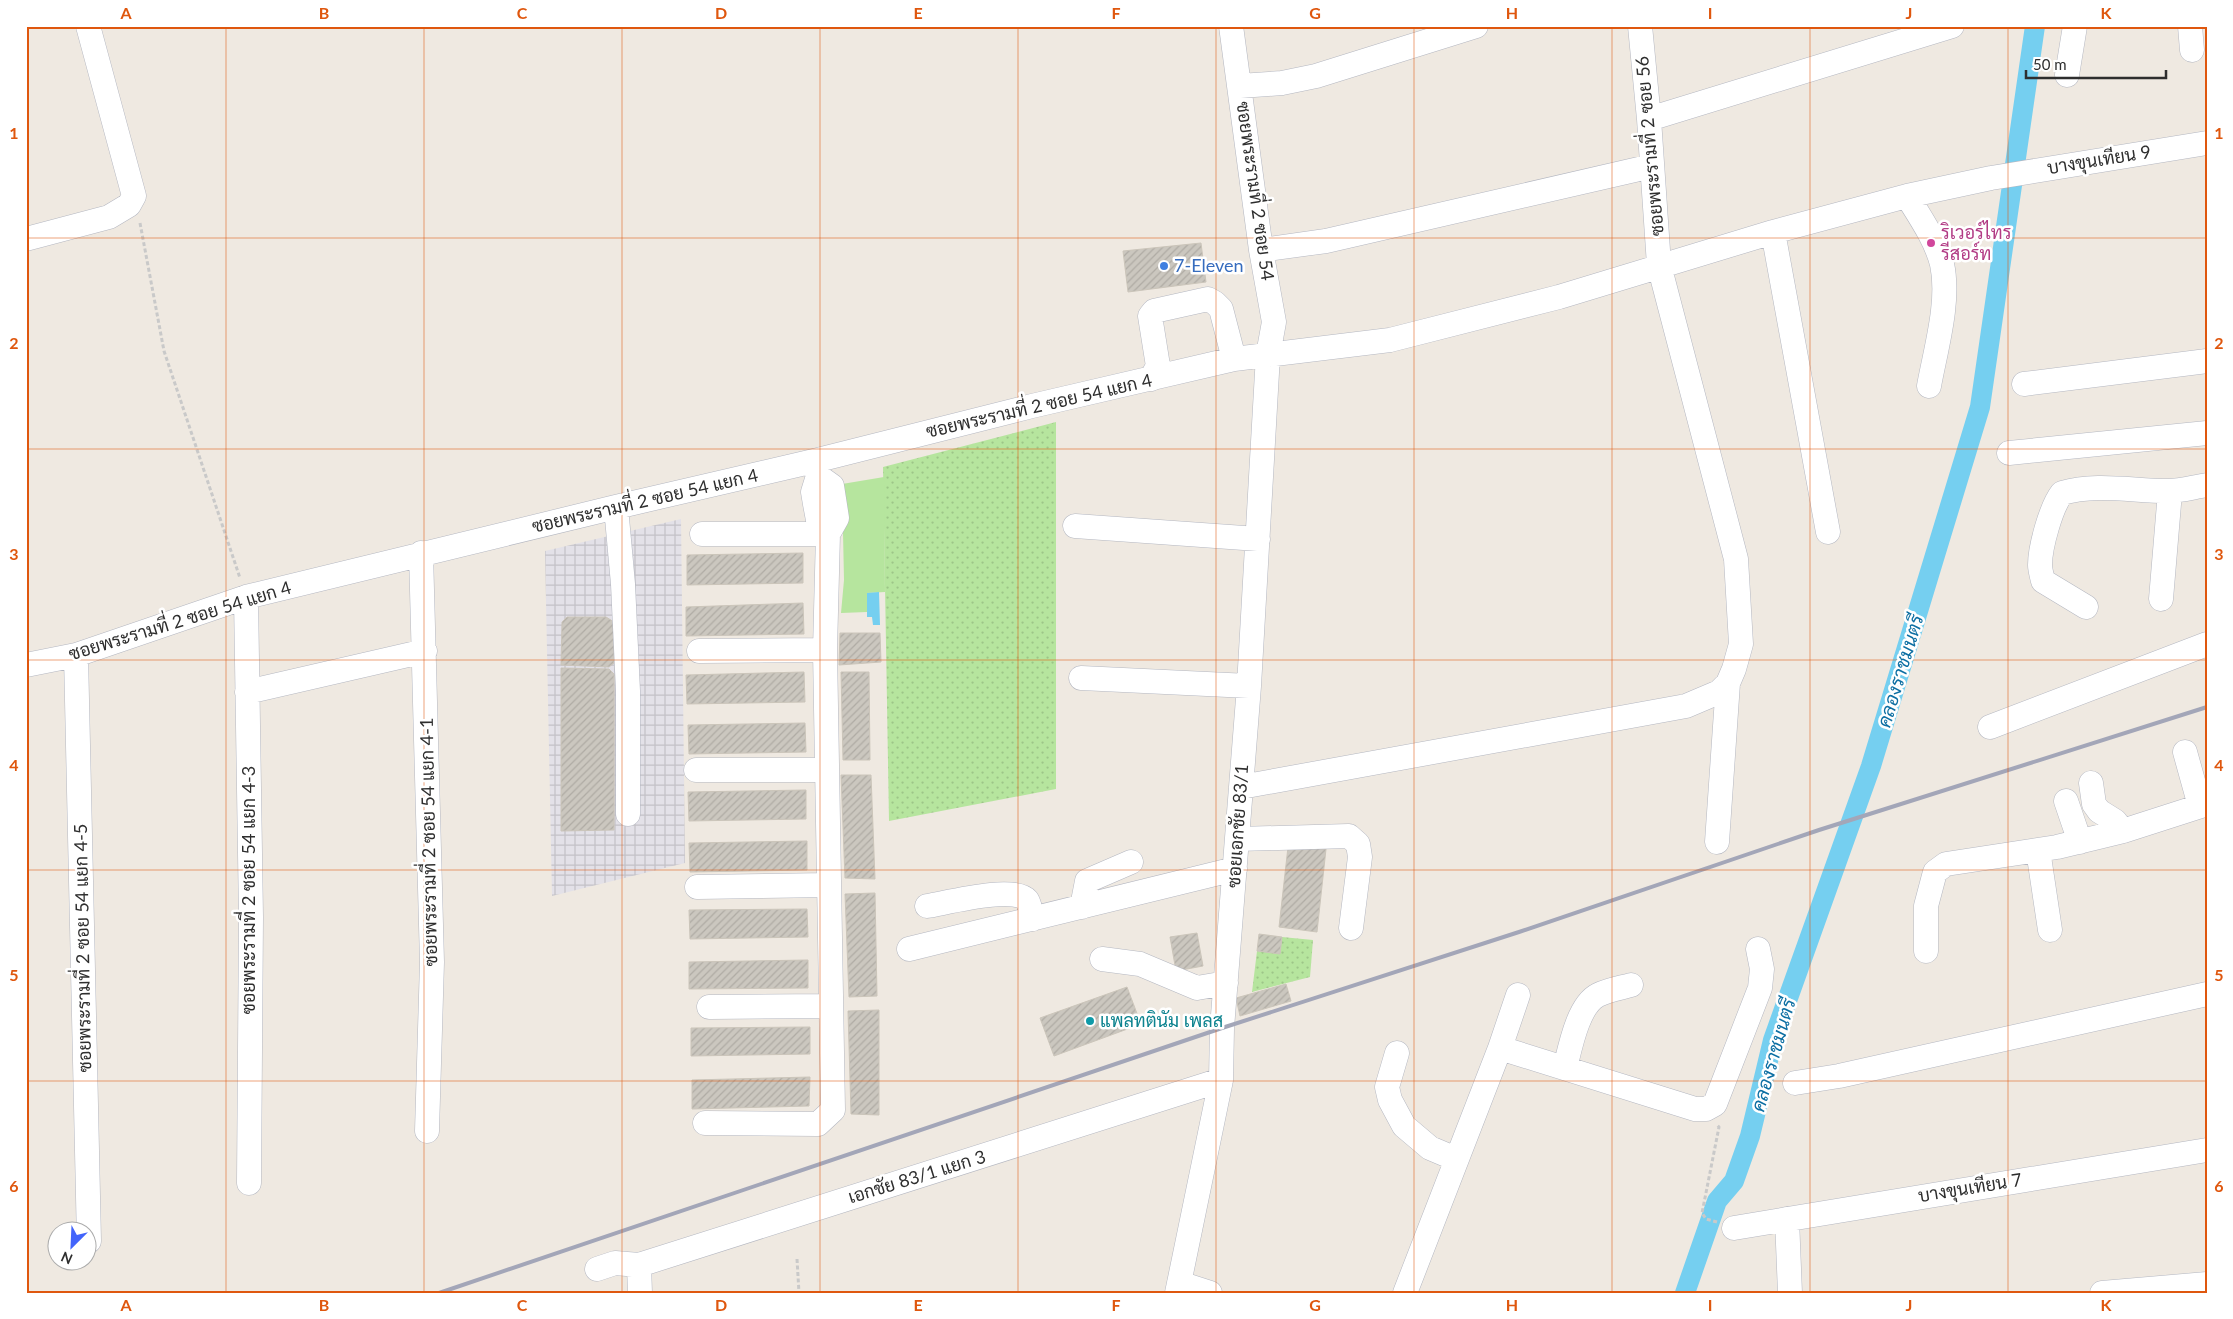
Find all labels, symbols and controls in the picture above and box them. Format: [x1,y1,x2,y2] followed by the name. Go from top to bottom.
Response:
[119,3,132,22] text: A
[319,3,329,22] text: B
[517,3,528,22] text: C
[715,3,727,22] text: D
[913,3,923,22] text: E
[1111,3,1121,22] text: F
[1309,3,1321,22] text: G
[1506,3,1518,22] text: H
[1708,3,1712,22] text: I
[1906,3,1912,22] text: J
[2101,3,2113,22] text: K
[2026,48,2166,80] scale bar
[1626,55,1668,237] street label: ซอยพระรามที่ 2 ซอย 56
[2033,55,2067,73] text: 50 m
[1233,99,1283,282] street label: ซอยพระรามที่ 2 ซอย 54
[9,123,19,142] text: 1
[2214,123,2224,142] text: 1
[2045,139,2153,180] street label: บางขุนเทียน 9
[1940,220,2012,264] place label: ริเวอร์ไทร รีสอร์ท
[1925,237,1937,249] marker: ริเวอร์ไทร รีสอร์ท
[1174,254,1244,276] place label: 7-Eleven
[1158,260,1170,272] marker: 7-Eleven
[9,333,19,352] text: 2
[2214,333,2224,352] text: 2
[923,364,1154,442] street label: ซอยพระรามที่ 2 ซอย 54 แยก 4
[529,459,760,537] street label: ซอยพระรามที่ 2 ซอย 54 แยก 4
[9,544,19,563] text: 3
[2214,544,2224,563] text: 3
[65,572,294,664] street label: ซอยพระรามที่ 2 ซอย 54 แยก 4
[1871,611,1928,730] water label: คลองราชมนตรี
[411,718,441,967] street label: ซอยพระรามที่ 2 ซอย 54 แยก 4-1
[9,755,19,774] text: 4
[2214,755,2224,774] text: 4
[1222,763,1252,888] street label: ซอยเอกชัย 83/1
[233,766,259,1014] street label: ซอยพระรามที่ 2 ซอย 54 แยก 4-3
[65,824,95,1073] street label: ซอยพระรามที่ 2 ซอย 54 แยก 4-5
[9,965,19,984] text: 5
[2214,965,2224,984] text: 5
[1745,995,1800,1114] water label: คลองราชมนตรี
[1100,1009,1223,1031] place label: แพลทตินัม เพลส
[1084,1015,1096,1027] marker: แพลทตินัม เพลส
[845,1145,988,1207] street label: เอกชัย 83/1 แยก 3
[1916,1167,2024,1208] street label: บางขุนเทียน 7
[9,1176,19,1195] text: 6
[2214,1176,2224,1195] text: 6
[48,1222,98,1272] north arrow
[58,1248,75,1268] text: N
[119,1295,132,1314] text: A
[319,1295,329,1314] text: B
[517,1295,528,1314] text: C
[715,1295,727,1314] text: D
[913,1295,923,1314] text: E
[1111,1295,1121,1314] text: F
[1309,1295,1321,1314] text: G
[1506,1295,1518,1314] text: H
[1708,1295,1712,1314] text: I
[1906,1295,1912,1314] text: J
[2101,1295,2113,1314] text: K

